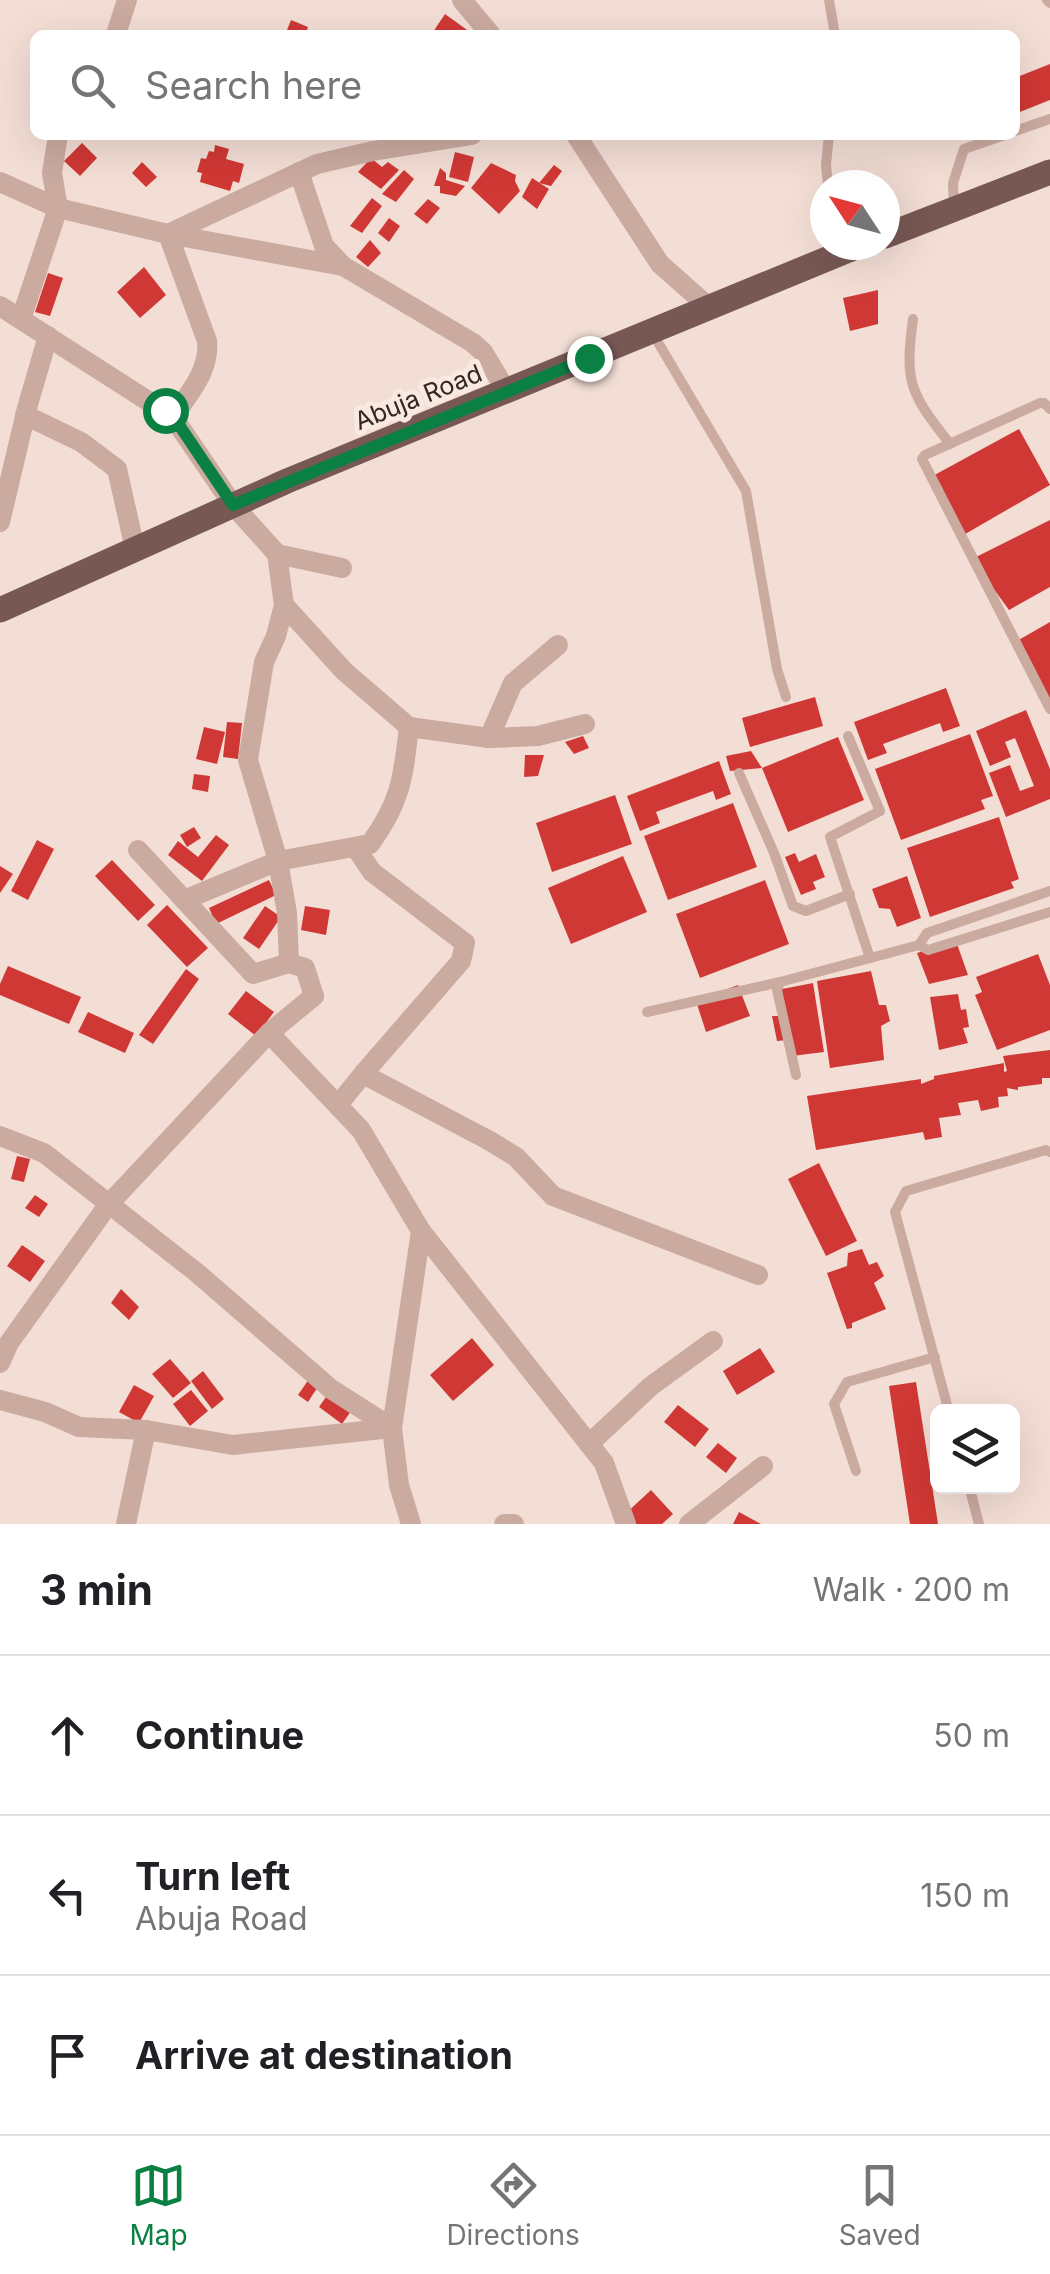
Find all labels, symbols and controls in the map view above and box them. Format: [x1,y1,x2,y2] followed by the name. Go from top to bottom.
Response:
[30,30,1020,140] search box
[65,58,120,113] icon: search
[145,62,362,108] text: Search here
[810,170,900,260] north arrow
[567,336,613,382] route end
[350,358,486,436] street label: Abuja Road
[143,388,189,434] route start
[930,1404,1020,1494] map controls
[930,1404,1020,1494] button: layers
[40,1564,153,1615] text: 3 min
[813,1570,1010,1609] text: Walk · 200 m
[40,1708,95,1763] icon: ahead
[135,1712,304,1758] text: Continue
[933,1716,1010,1755] text: 50 m
[135,1853,290,1899] text: Turn left
[40,1868,95,1923] icon: left
[920,1876,1010,1915] text: 150 m
[135,1899,308,1938] text: Abuja Road
[40,2028,95,2083] icon: arrive
[135,2032,513,2078] text: Arrive at destination
[129,2158,188,2252] tab: Map
[446,2158,580,2252] tab: Directions
[839,2158,921,2252] tab: Saved

